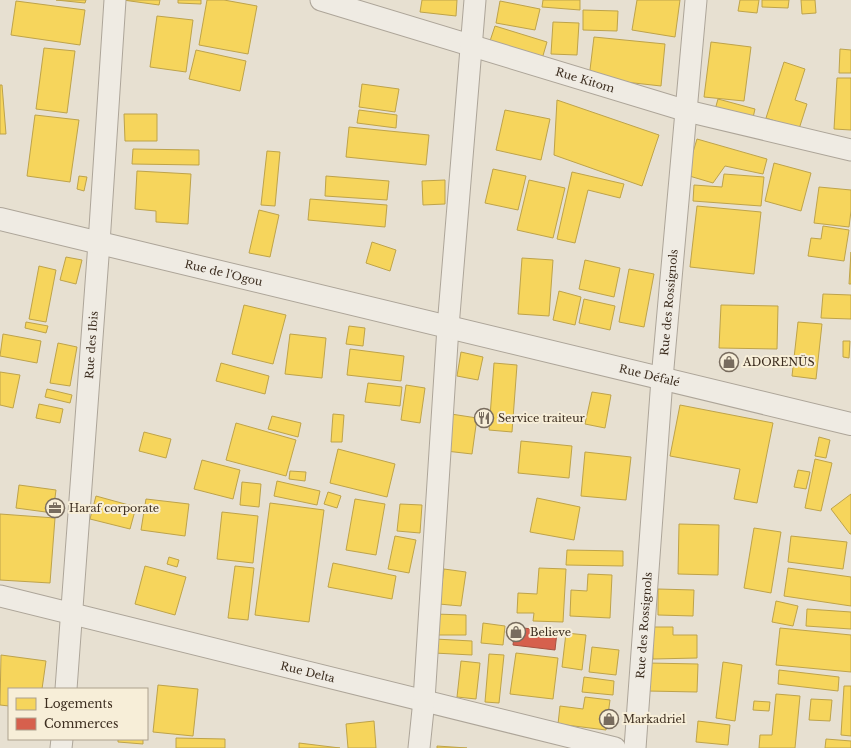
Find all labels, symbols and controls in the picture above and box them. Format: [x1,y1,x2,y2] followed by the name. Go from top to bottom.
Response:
[554,65,617,96] street label: Rue Kitom
[657,248,681,356] street label: Rue des Rossignols
[183,257,265,289] street label: Rue de l'Ogou
[82,311,101,379] street label: Rue des Ibis
[718,351,740,373] shop icon: ADORENÜS
[742,355,815,369] place label: ADORENÜS
[618,361,681,390] street label: Rue Défalé
[473,407,495,429] restaurant icon: Service traiteur
[498,411,586,425] place label: Service traiteur
[44,497,66,519] office icon: Haraf corporate
[69,501,159,515] place label: Haraf corporate
[633,571,655,679] street label: Rue des Rossignols
[505,621,527,643] shop icon: Believe
[530,625,571,639] place label: Believe
[279,659,337,686] street label: Rue Delta
[8,688,148,740] legend
[44,696,113,711] text: Logements
[598,708,620,730] shop icon: Markadriel
[623,712,686,726] place label: Markadriel
[44,716,118,731] text: Commerces

